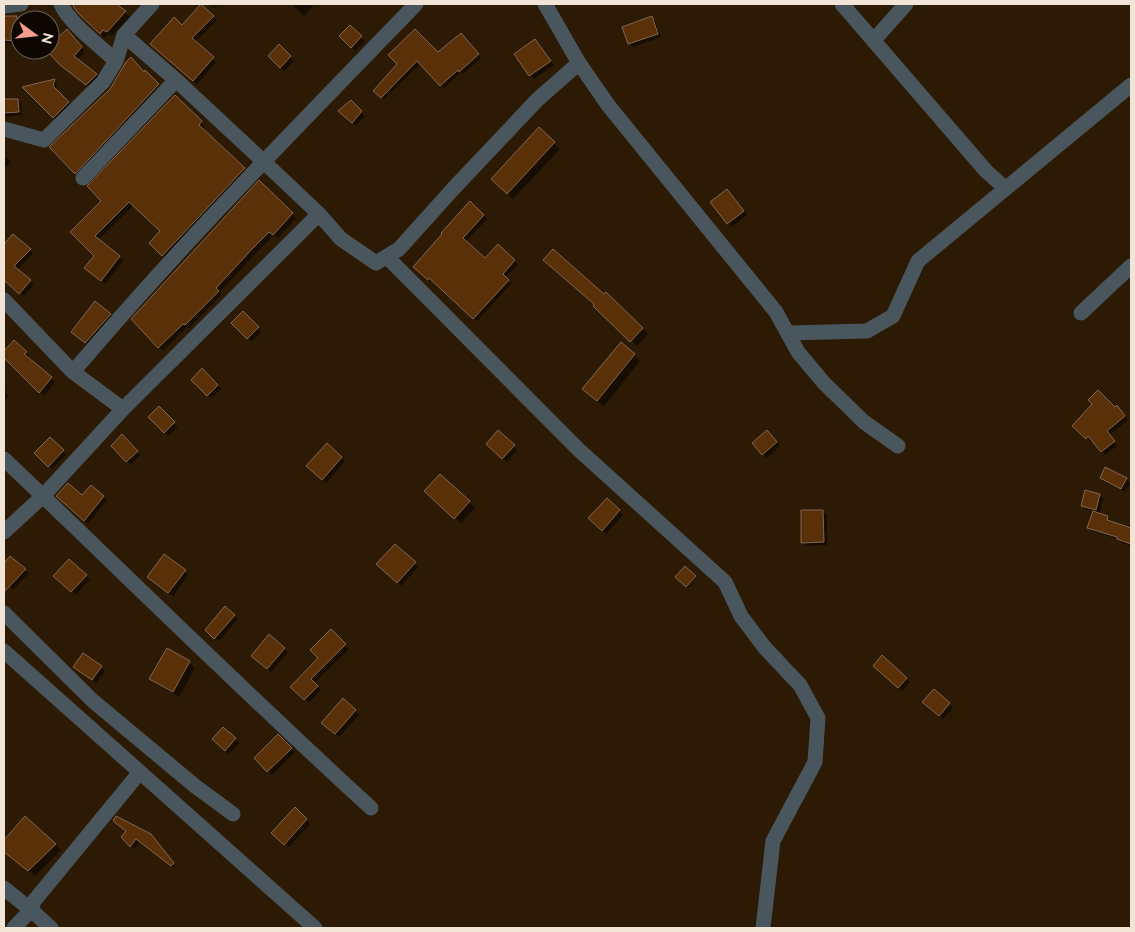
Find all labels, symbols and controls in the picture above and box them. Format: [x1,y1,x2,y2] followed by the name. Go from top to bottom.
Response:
[10,10,60,60] north arrow
[38,31,57,46] text: N

